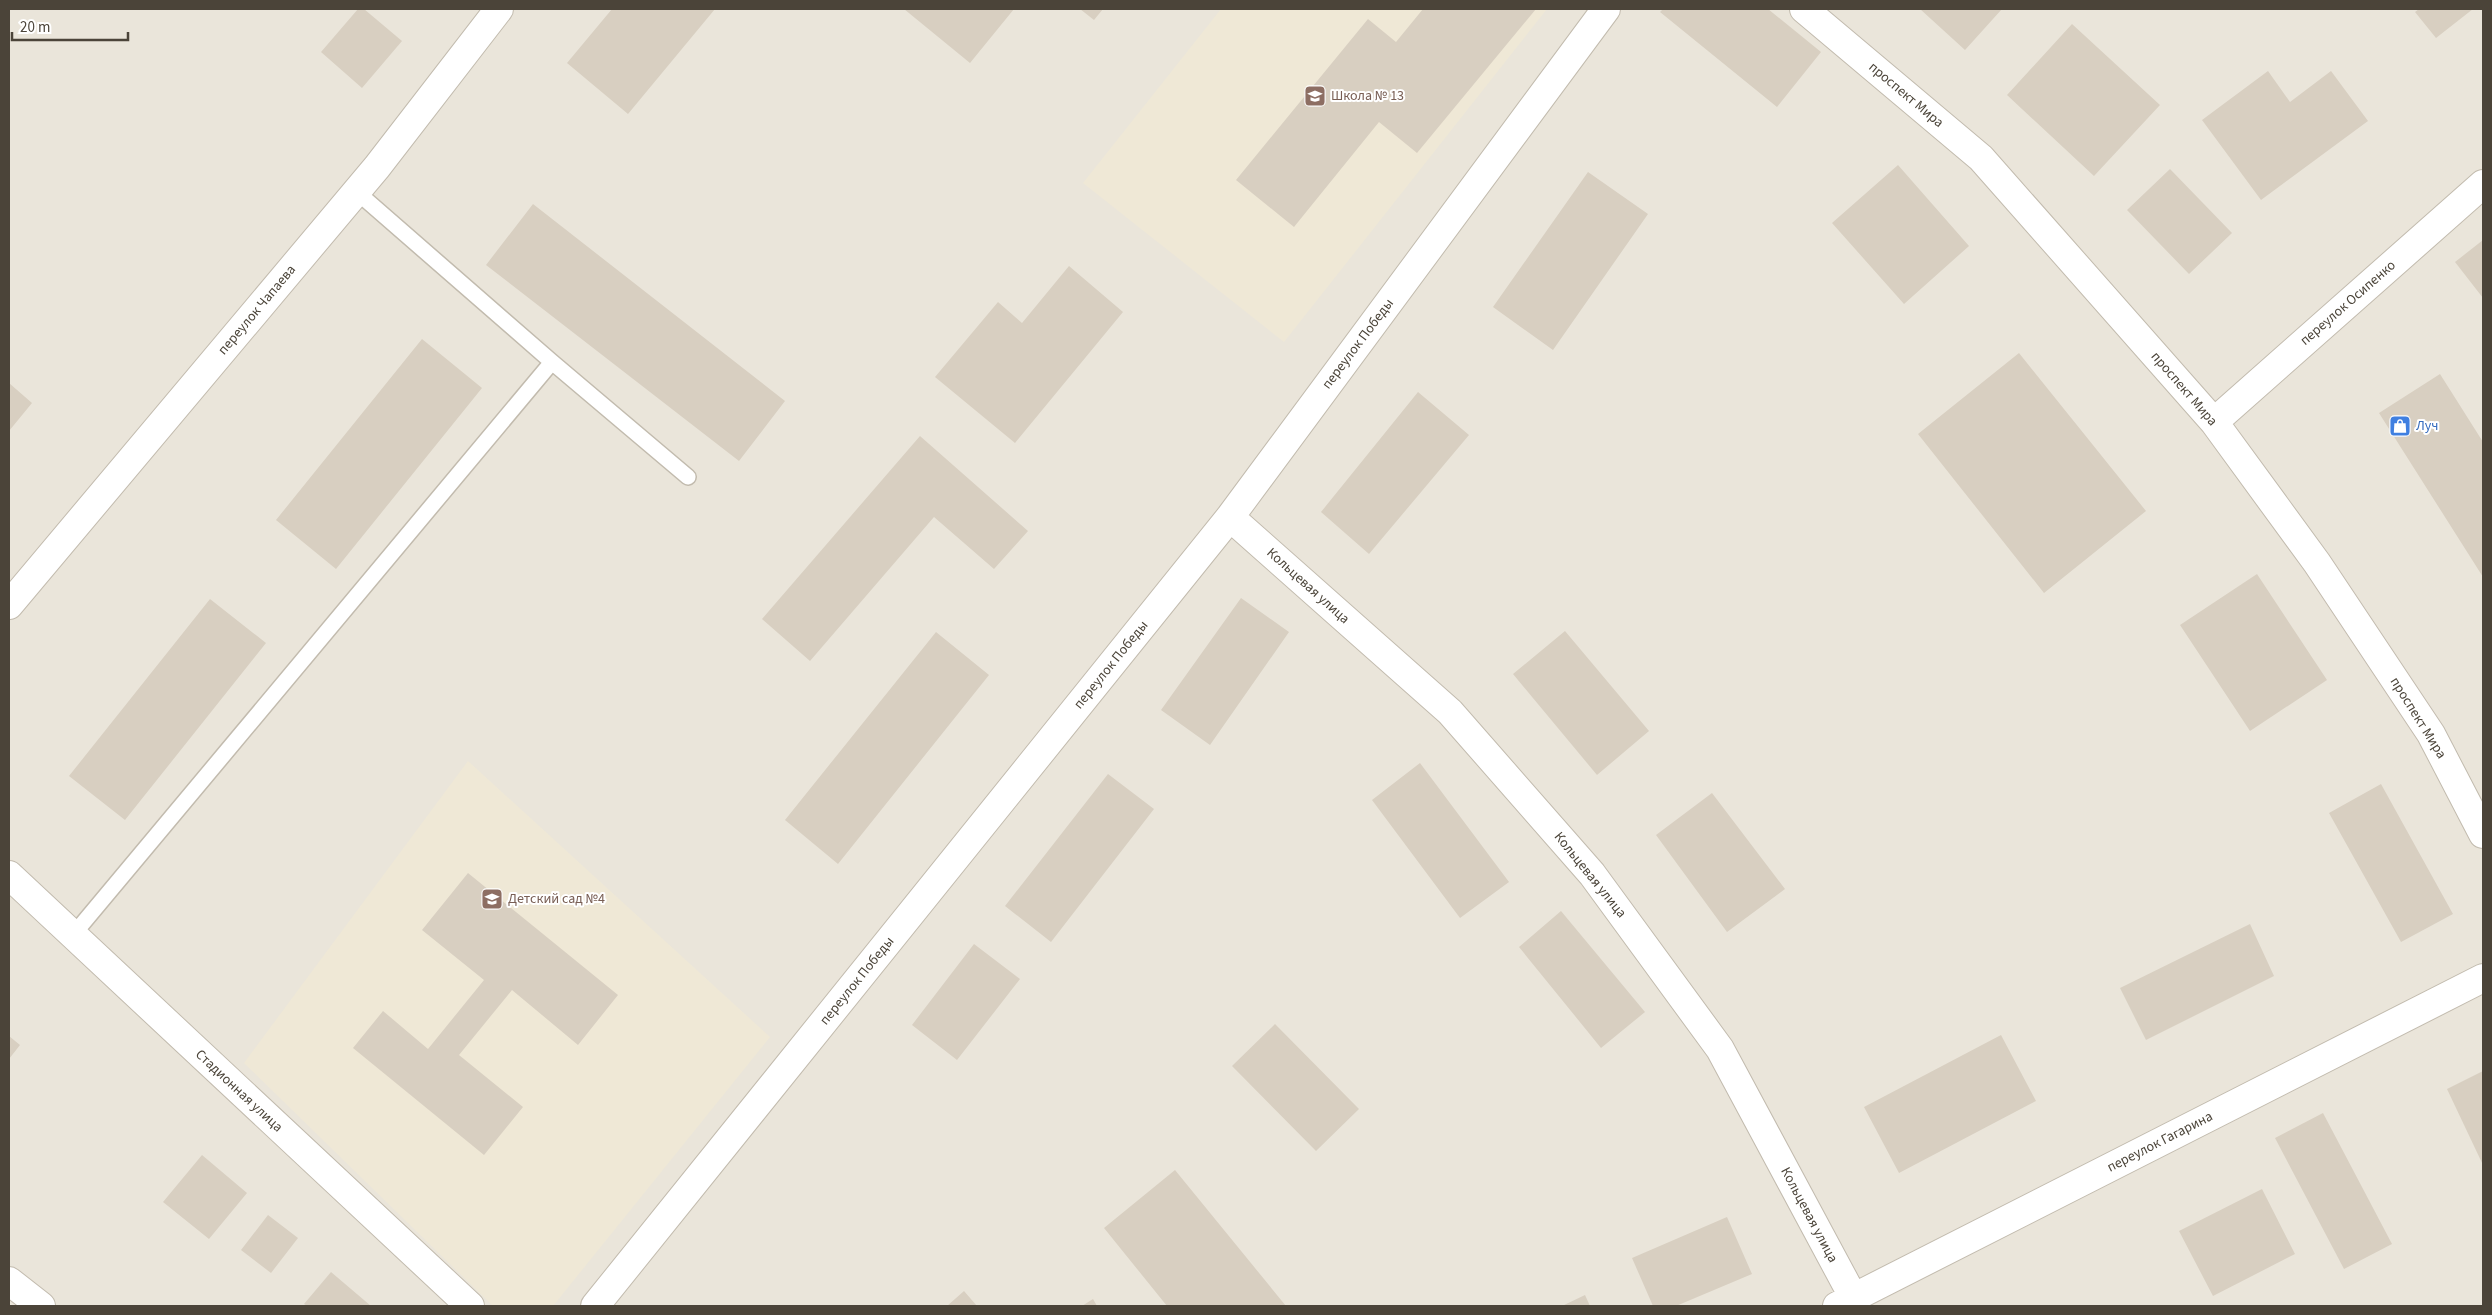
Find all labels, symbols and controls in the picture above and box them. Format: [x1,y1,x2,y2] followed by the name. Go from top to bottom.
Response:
[12,10,129,42] scale bar
[20,17,50,38] text: 20 m
[1864,58,1948,132] street label: проспект Мира
[1303,84,1327,108] school or university icon: Школа № 13
[1331,86,1404,106] place label: Школа № 13
[2296,256,2400,350] street label: переулок Осипенко
[213,261,301,359] street label: переулок Чапаева
[1317,295,1399,393] street label: переулок Победы
[2146,347,2222,431] street label: проспект Мира
[2388,414,2412,438] shop icon: Луч
[2416,416,2439,436] place label: Луч
[1262,543,1354,629] street label: Кольцевая улица
[1069,616,1153,714] street label: переулок Победы
[2385,673,2451,763] street label: проспект Мира
[1549,828,1631,922] street label: Кольцевая улица
[480,887,504,911] school or university icon: Детский сад №4
[508,889,605,909] place label: Детский сад №4
[815,932,899,1030] street label: переулок Победы
[191,1045,287,1137] street label: Стадионная улица
[2104,1107,2216,1177] street label: переулок Гагарина
[1775,1164,1843,1266] street label: Кольцевая улица

